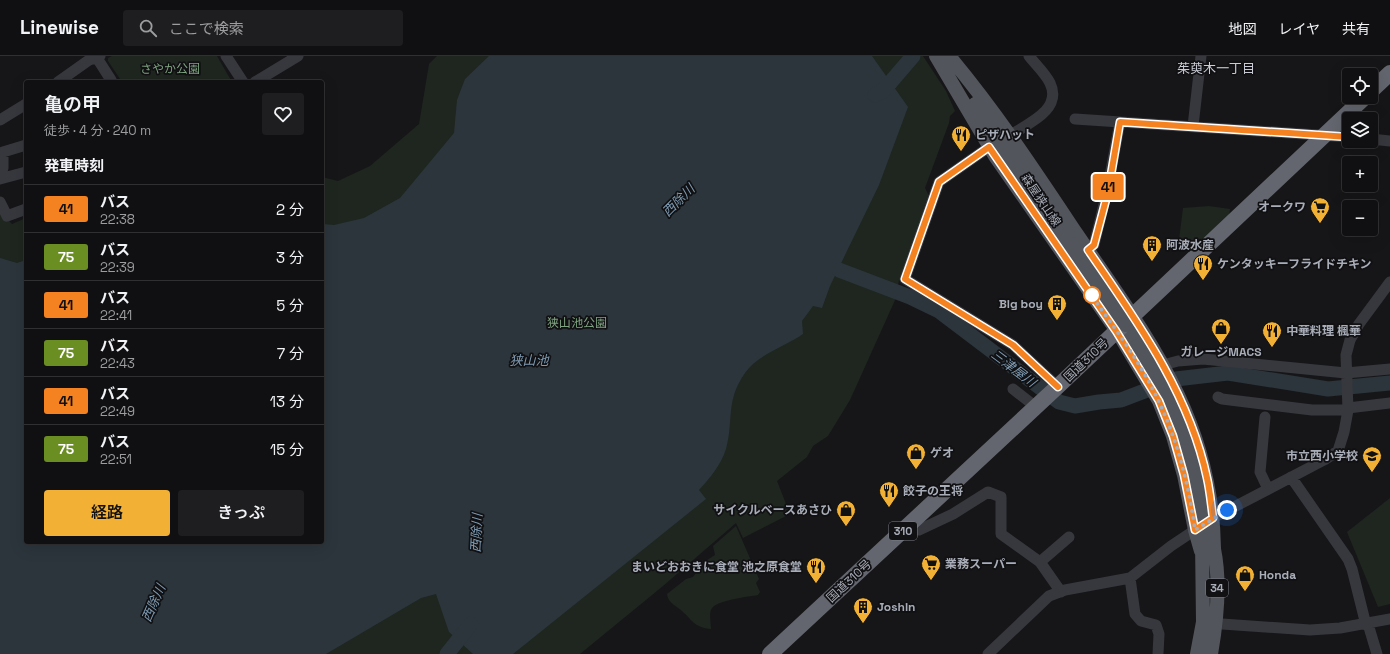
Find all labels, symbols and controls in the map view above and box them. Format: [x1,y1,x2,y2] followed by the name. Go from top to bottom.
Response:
[123,10,403,46] search box
[20,15,99,40] text: Linewise
[137,17,159,39] icon: search
[169,19,244,38] text: ここで検索
[1228,20,1256,38] text: 地図
[1278,20,1320,38] text: レイヤ
[1342,20,1370,38] text: 共有
[1177,60,1255,77] district label: 茱萸木一丁目
[140,61,200,77] park label: さやか公園
[1342,68,1378,236] map controls
[1342,68,1378,104] button: locate
[44,92,101,117] text: 亀の甲
[262,93,304,135] button: heart
[1342,112,1378,148] button: layers
[44,122,151,139] text: 徒歩 · 4 分 · 240 m
[950,124,972,152] restaurant icon: ピザハット
[975,127,1035,143] place label: ピザハット
[44,156,104,175] text: 発車時刻
[1342,156,1378,192] button: +
[1018,171,1064,229] street label: 森屋狭山線
[1090,174,1126,200] line badge: 41
[1101,178,1115,196] text: 41
[659,179,700,220] water label: 西除川
[100,192,130,211] text: バス
[1309,196,1331,224] supermarket icon: オークワ
[1258,199,1306,215] place label: オークワ
[59,200,73,218] text: 41
[276,200,304,219] text: 2 分
[1342,200,1378,236] button: −
[100,211,135,228] text: 22:38
[1141,234,1163,262] building icon: 阿波水産
[1166,237,1214,253] place label: 阿波水産
[100,240,130,259] text: バス
[58,248,74,266] text: 75
[276,248,304,267] text: 3 分
[1192,253,1214,281] restaurant icon: ケンタッキーフライドチキン
[1217,256,1372,272] place label: ケンタッキーフライドチキン
[100,259,135,276] text: 22:39
[1083,286,1101,304] unlabelled marker
[100,288,130,307] text: バス
[1046,293,1068,321] building icon: Big boy
[59,296,73,314] text: 41
[276,296,304,315] text: 5 分
[999,296,1043,312] place label: Big boy
[100,307,132,324] text: 22:41
[547,315,607,331] park label: 狭山池公園
[1210,317,1232,345] shop icon: ガレージMACS
[1261,320,1283,348] restaurant icon: 中華料理 楓華
[1286,323,1361,339] place label: 中華料理 楓華
[1060,335,1112,385] street label: 国道310号
[100,336,130,355] text: バス
[58,344,74,362] text: 75
[277,344,304,363] text: 7 分
[1181,344,1261,360] place label: ガレージMACS
[988,346,1041,392] water label: 三津屋川
[509,352,550,369] water label: 狭山池
[100,355,135,372] text: 22:43
[100,384,130,403] text: バス
[59,392,73,410] text: 41
[270,392,304,411] text: 13 分
[100,403,135,420] text: 22:49
[100,432,130,451] text: バス
[58,440,74,458] text: 75
[270,440,304,459] text: 15 分
[905,442,927,470] shop icon: ゲオ
[930,445,954,461] place label: ゲオ
[1361,445,1383,473] school or university icon: 市立西小学校
[1286,448,1358,464] place label: 市立西小学校
[100,451,132,468] text: 22:51
[878,480,900,508] restaurant icon: 餃子の王将
[902,483,963,499] place label: 餃子の王将
[44,490,170,536] button: 経路
[178,490,304,536] button: きっぷ
[835,499,857,527] shop icon: サイクルベースあさひ
[1217,500,1237,520] your location
[713,502,832,518] place label: サイクルベースあさひ
[467,511,486,553] water label: 西除川
[889,522,917,540] road number: 310
[920,553,942,581] supermarket icon: 業務スーパー
[805,556,827,584] restaurant icon: まいどおおきに食堂 池之原食堂
[823,556,875,606] street label: 国道310号
[945,556,1017,572] place label: 業務スーパー
[631,559,802,575] place label: まいどおおきに食堂 池之原食堂
[1234,564,1256,592] shop icon: Honda
[1259,567,1296,583] place label: Honda
[1206,579,1228,597] road number: 34
[138,580,170,624] water label: 西除川
[852,596,874,624] building icon: Joshin
[877,599,915,615] place label: Joshin

